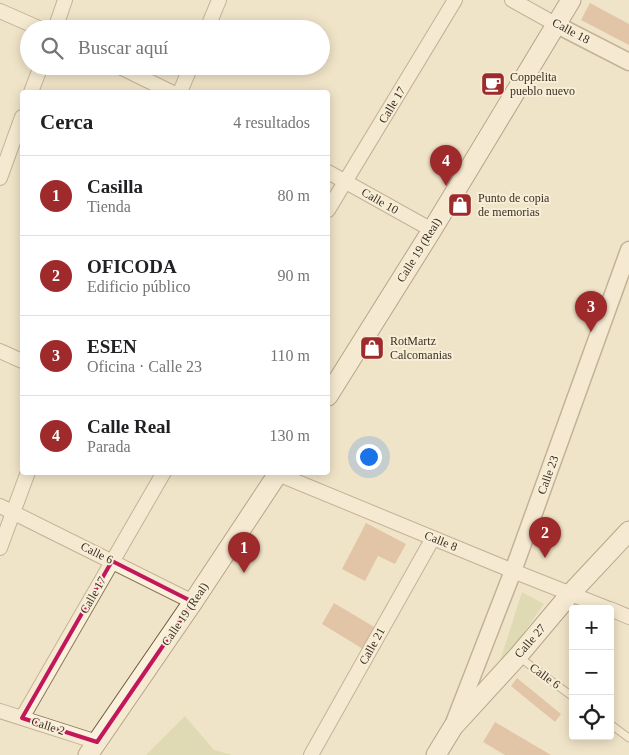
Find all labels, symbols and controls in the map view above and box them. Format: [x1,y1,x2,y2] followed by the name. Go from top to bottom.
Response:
[550,15,592,47] street label: Calle 18
[20,20,330,75] search box
[38,34,66,62] icon: search
[78,37,168,58] text: Buscar aquí
[510,70,575,98] place label: Coppelita pueblo nuevo
[480,71,506,97] cafe icon: Coppelita pueblo nuevo
[376,84,408,126] street label: Calle 17
[40,110,93,134] text: Cerca
[233,114,310,131] text: 4 resultados
[430,145,462,186] pin: 4
[87,176,143,197] text: Casilla
[359,185,401,217] street label: Calle 10
[52,187,60,204] text: 1
[278,187,310,204] text: 80 m
[478,191,550,219] place label: Punto de copia de memorias
[447,192,473,218] shop icon: Punto de copia de memorias
[87,198,131,215] text: Tienda
[394,215,444,285] street label: Calle 19 (Real)
[87,256,177,277] text: OFICODA
[52,267,60,284] text: 2
[278,267,310,284] text: 90 m
[87,278,191,295] text: Edificio público
[575,291,607,332] pin: 3
[390,334,452,362] place label: RotMartz Calcomanias
[359,335,385,361] shop icon: RotMartz Calcomanias
[87,336,137,357] text: ESEN
[52,347,60,364] text: 3
[270,347,310,364] text: 110 m
[87,358,202,375] text: Oficina · Calle 23
[87,416,171,437] text: Calle Real
[52,427,60,444] text: 4
[270,427,310,444] text: 130 m
[87,438,131,455] text: Parada
[356,444,382,470] your location
[535,454,561,496] street label: Calle 23
[529,517,561,558] pin: 2
[422,528,460,554] street label: Calle 8
[228,532,260,573] pin: 1
[79,539,115,567] street label: Calle 6
[77,574,109,616] street label: Calle 17
[159,580,211,648] street label: Calle 19 (Real)
[569,605,614,740] map controls
[569,605,614,650] button: +
[511,621,549,661] street label: Calle 27
[356,625,388,667] street label: Calle 21
[569,650,614,695] button: −
[527,660,563,692] street label: Calle 6
[569,695,614,740] button: locate
[30,714,66,738] street label: Calle 2

